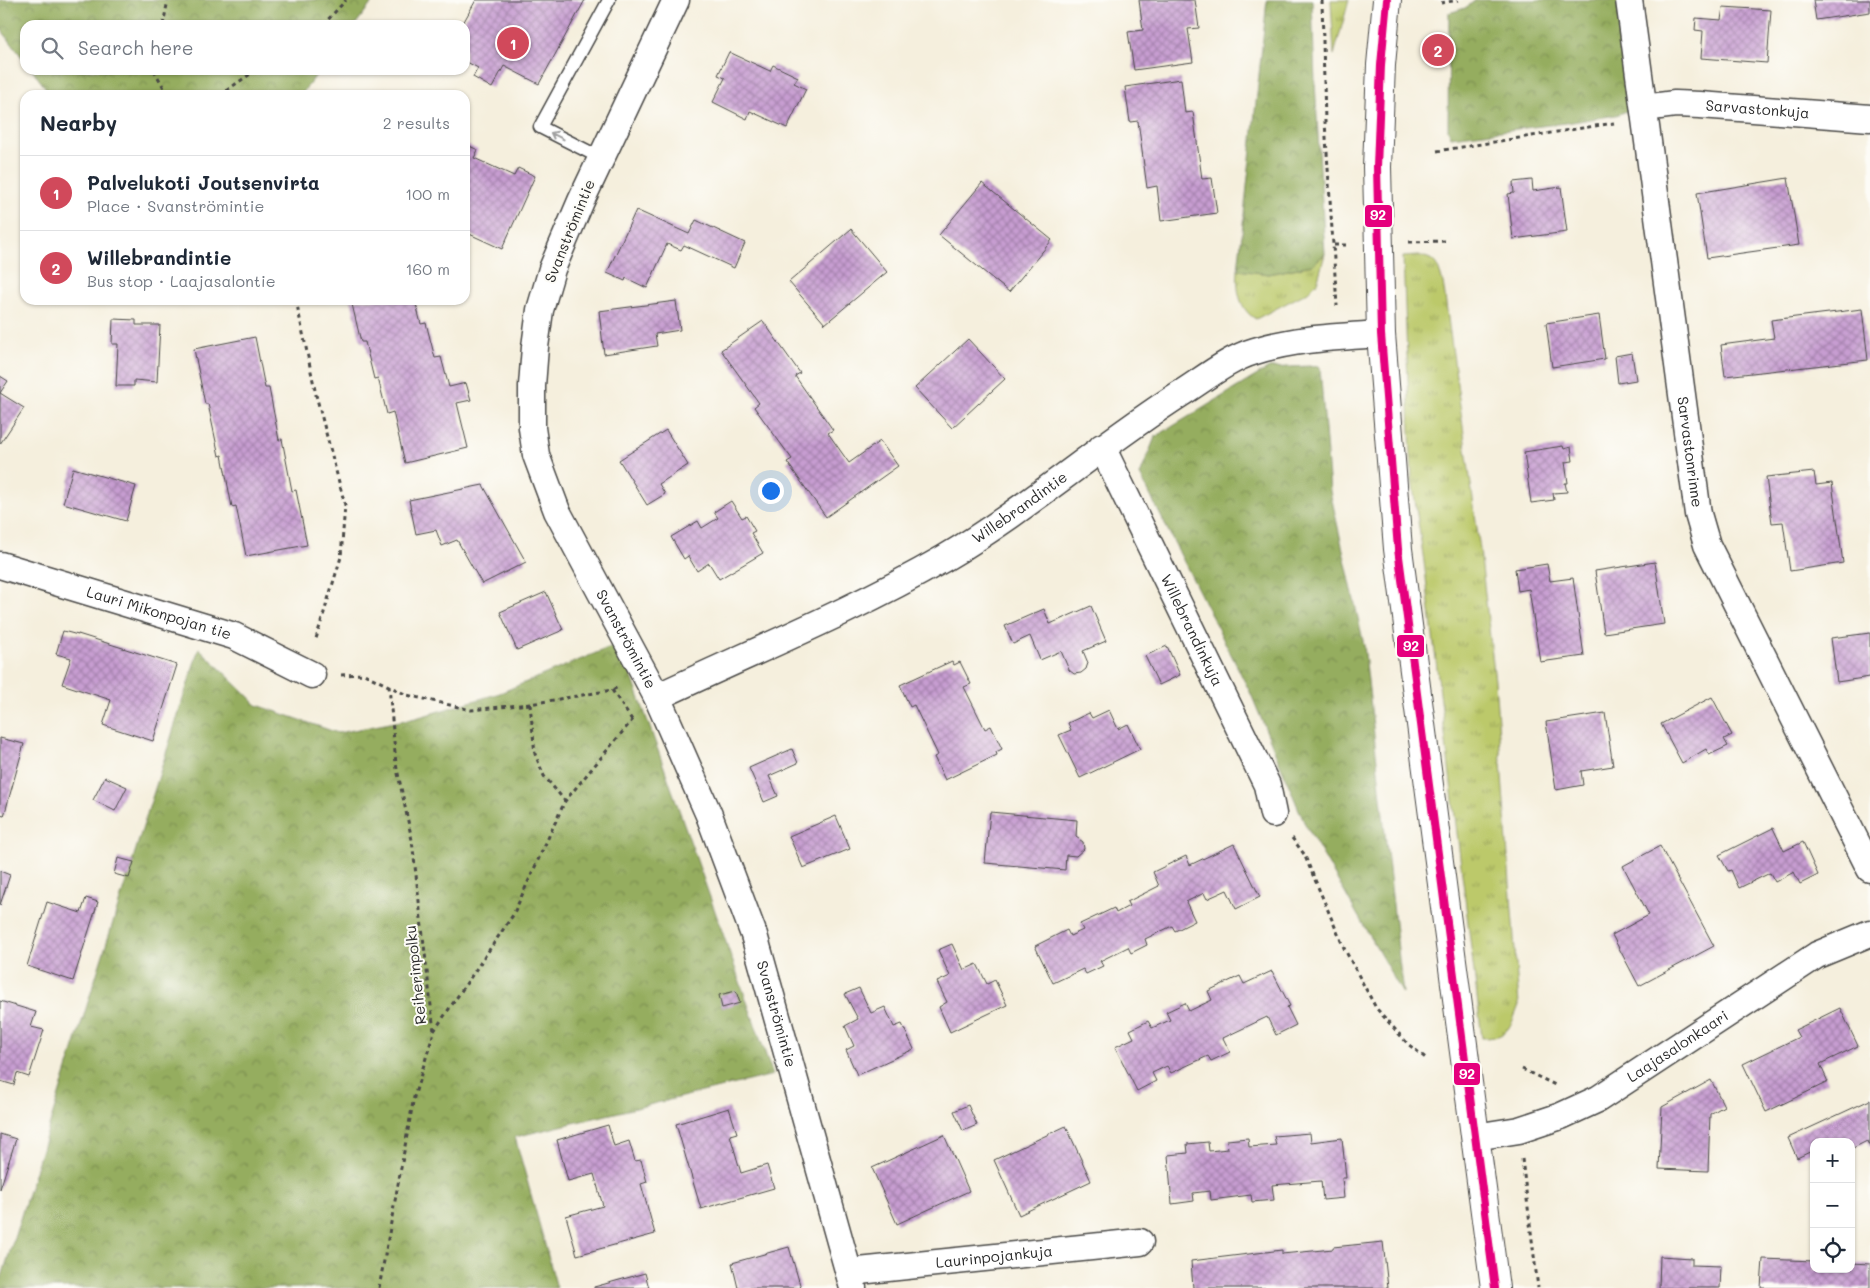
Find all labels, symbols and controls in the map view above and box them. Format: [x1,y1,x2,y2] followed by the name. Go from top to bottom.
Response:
[20,20,470,75] search box
[497,24,529,62] pin: 1
[1422,31,1454,69] pin: 2
[38,34,66,62] icon: search
[78,35,194,60] text: Search here
[1705,94,1810,122] street label: Sarvastonkuja
[40,109,117,136] text: Nearby
[383,112,450,133] text: 2 results
[550,131,565,141] one-way arrow
[87,170,320,195] text: Palvelukoti Joutsenvirta
[539,176,599,285] street label: Svanströmintie
[52,183,60,204] text: 1
[405,183,450,204] text: 100 m
[87,195,264,216] text: Place · Svanströmintie
[1364,204,1393,228] line badge: 92
[1370,205,1386,224] text: 92
[87,245,231,270] text: Willebrandintie
[52,258,60,279] text: 2
[405,258,450,279] text: 160 m
[87,270,276,291] text: Bus stop · Laajasalontie
[1673,395,1708,509] street label: Sarvastonrinne
[968,466,1071,547] street label: Willebrandintie
[758,478,784,504] your location
[1157,571,1228,689] street label: Willebrandinkuja
[84,581,234,644] street label: Lauri Mikonpojan tie
[592,586,662,692] street label: Svanströmintie
[1396,634,1425,658] line badge: 92
[1403,636,1419,655] text: 92
[400,924,430,1026] street label: Reiherinpolku
[753,958,802,1069] street label: Svanströmintie
[1623,1005,1732,1086] street label: Laajasalonkaari
[1453,1062,1481,1086] line badge: 92
[1459,1064,1475,1083] text: 92
[1810,1138,1855,1273] map controls
[1810,1138,1855,1183] button: +
[1810,1183,1855,1228] button: −
[1810,1228,1855,1273] button: locate
[935,1240,1054,1272] street label: Laurinpojankuja

